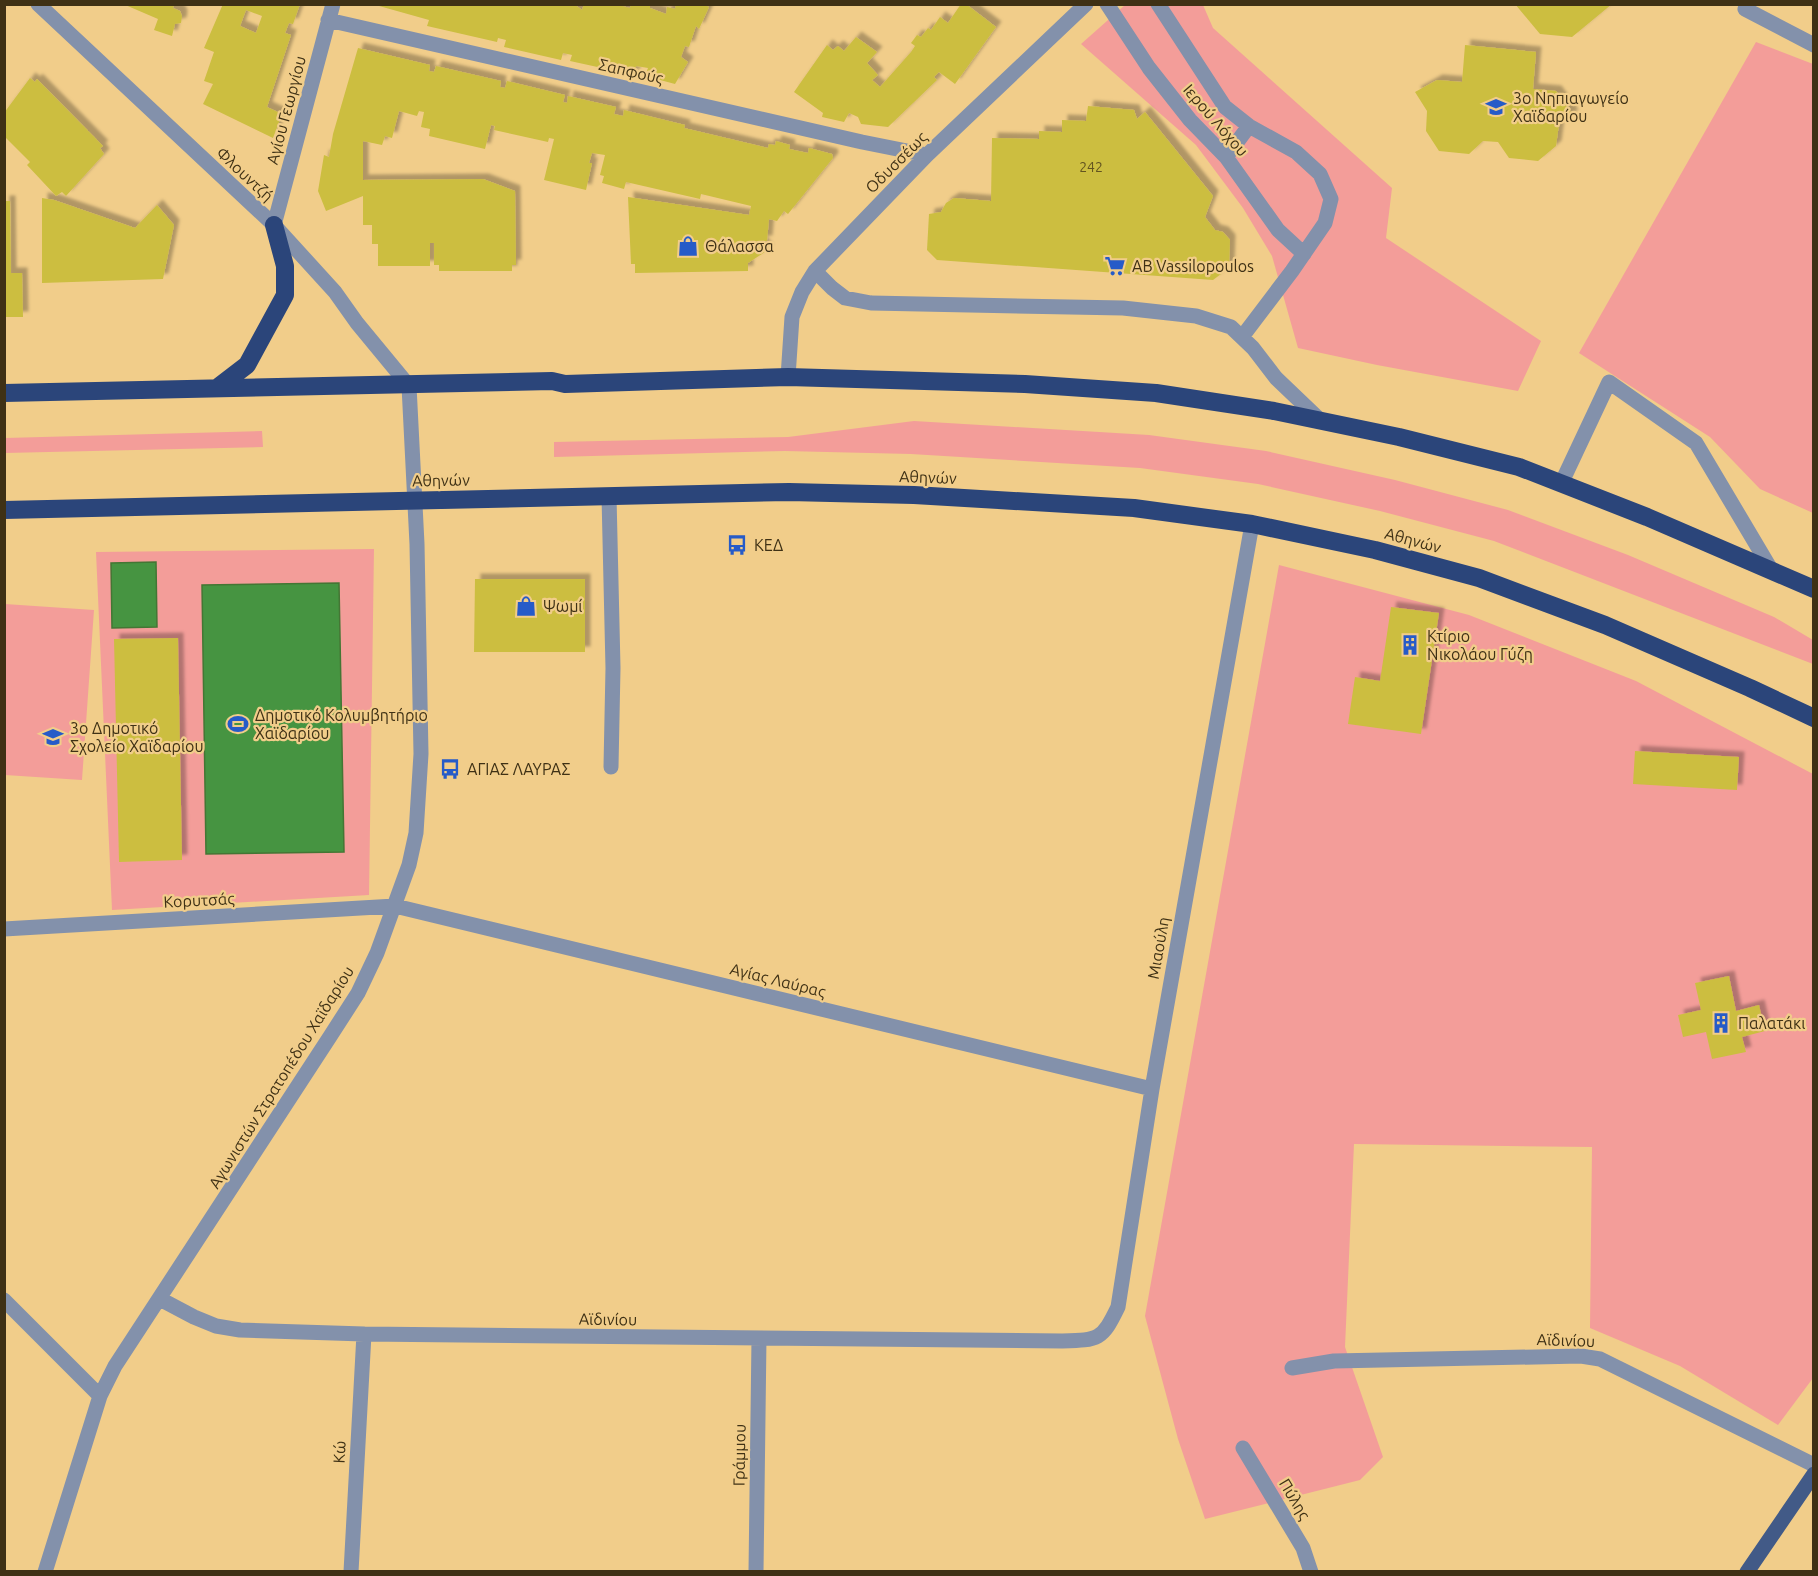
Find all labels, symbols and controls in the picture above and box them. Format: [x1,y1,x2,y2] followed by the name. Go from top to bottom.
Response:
[263,54,309,166] street label: Αγίου Γεωργίου
[597,55,665,88] street label: Σαπφούς
[1180,80,1252,160] street label: Ιερού Λόχου
[1513,89,1629,125] place label: 3ο Νηπιαγωγείο Χαϊδαρίου
[1484,95,1508,119] school or university icon: 3ο Νηπιαγωγείο Χαϊδαρίου
[862,128,931,197] street label: Οδυσσέως
[212,143,277,206] street label: Φλουντζή
[1079,159,1103,175] house number: 242
[676,234,700,258] shop icon: Θάλασσα
[705,237,774,255] place label: Θάλασσα
[1103,254,1127,278] supermarket icon: AB Vassilopoulos
[1132,257,1254,275] place label: AB Vassilopoulos
[899,467,957,487] street label: Αθηνών
[412,470,470,490] street label: Αθηνών
[1383,524,1443,556] street label: Αθηνών
[725,533,749,557] bus stop icon: ΚΕΔ
[754,536,784,554] place label: ΚΕΔ
[514,594,538,618] shop icon: Ψωμί
[543,597,583,615] place label: Ψωμί
[1427,627,1533,664] place label: Κτίριο Νικολάου Γύζη
[1398,633,1422,657] building icon: Κτίριο Νικολάου Γύζη
[255,706,428,742] place label: Δημοτικό Κολυμβητήριο Χαϊδαρίου
[226,712,250,736] sports icon: Δημοτικό Κολυμβητήριο Χαϊδαρίου
[70,719,204,755] place label: 3ο Δημοτικό Σχολείο Χαϊδαρίου
[41,725,65,749] school or university icon: 3ο Δημοτικό Σχολείο Χαϊδαρίου
[438,757,462,781] bus stop icon: ΑΓΙΑΣ ΛΑΥΡΑΣ
[467,760,570,778] place label: ΑΓΙΑΣ ΛΑΥΡΑΣ
[163,889,235,912] street label: Κορυτσάς
[1144,915,1172,981] street label: Μιαούλη
[728,959,828,1002] street label: Αγίας Λαύρας
[205,963,357,1191] street label: Αγωνιστών Στρατοπέδου Χαϊδαρίου
[1709,1011,1733,1035] building icon: Παλατάκι
[1738,1014,1805,1032] place label: Παλατάκι
[579,1309,637,1329] street label: Αϊδινίου
[1536,1330,1596,1350] street label: Αϊδινίου
[729,1424,749,1486] street label: Γράμμου
[329,1440,349,1464] street label: Κώ
[1275,1475,1314,1523] street label: Πύλης

